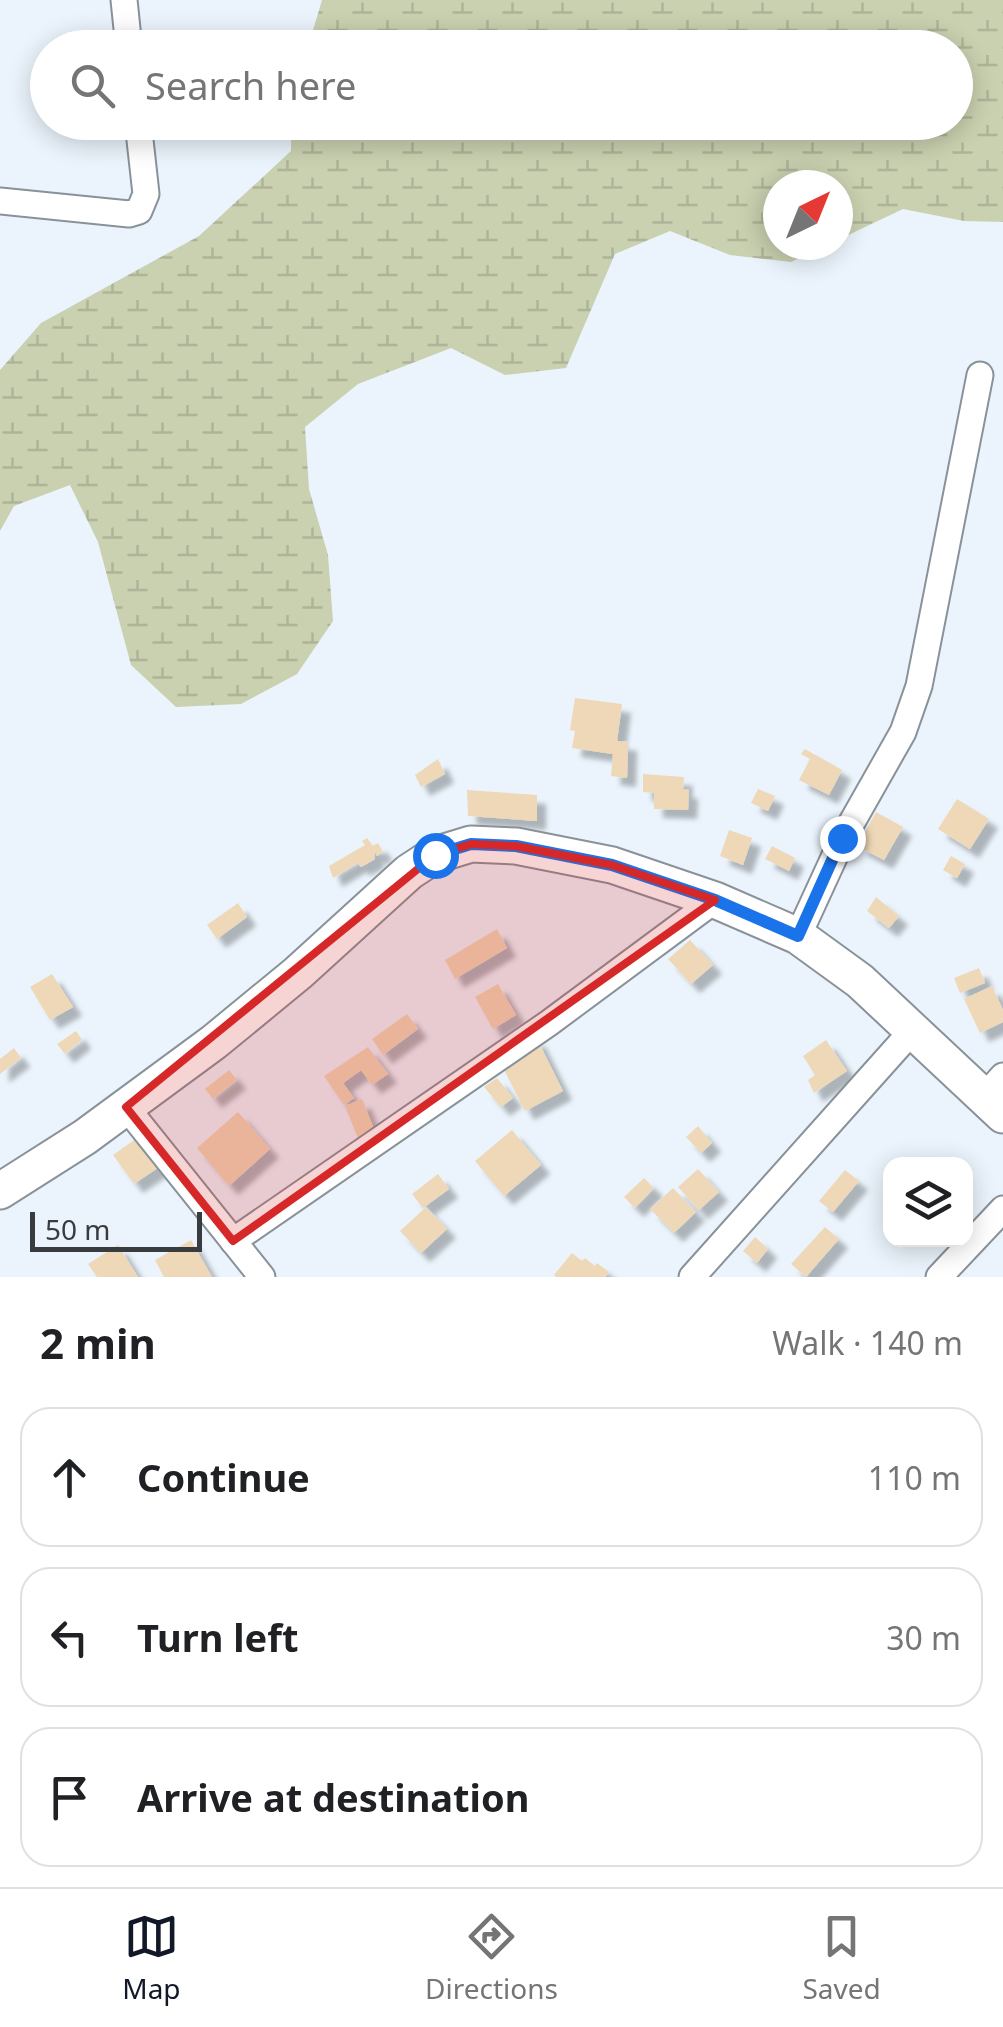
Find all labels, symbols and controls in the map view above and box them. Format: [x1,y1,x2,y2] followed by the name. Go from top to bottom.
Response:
[30,30,973,140] search box
[65,58,120,113] icon: search
[145,59,356,111] text: Search here
[763,170,853,260] north arrow
[820,816,866,862] route end
[413,833,459,879] route start
[883,1157,973,1247] map controls
[883,1157,973,1247] button: layers
[30,1207,202,1252] scale bar
[45,1210,111,1248] text: 50 m
[40,1314,156,1371] text: 2 min
[772,1321,963,1364] text: Walk · 140 m
[42,1450,97,1505] icon: ahead
[137,1451,310,1503] text: Continue
[868,1456,961,1499] text: 110 m
[42,1610,97,1665] icon: left
[137,1611,299,1663] text: Turn left
[886,1616,961,1659] text: 30 m
[42,1770,97,1825] icon: arrive
[137,1771,529,1823] text: Arrive at destination
[122,1909,181,2007] tab: Map
[425,1909,558,2007] tab: Directions
[802,1909,881,2007] tab: Saved

